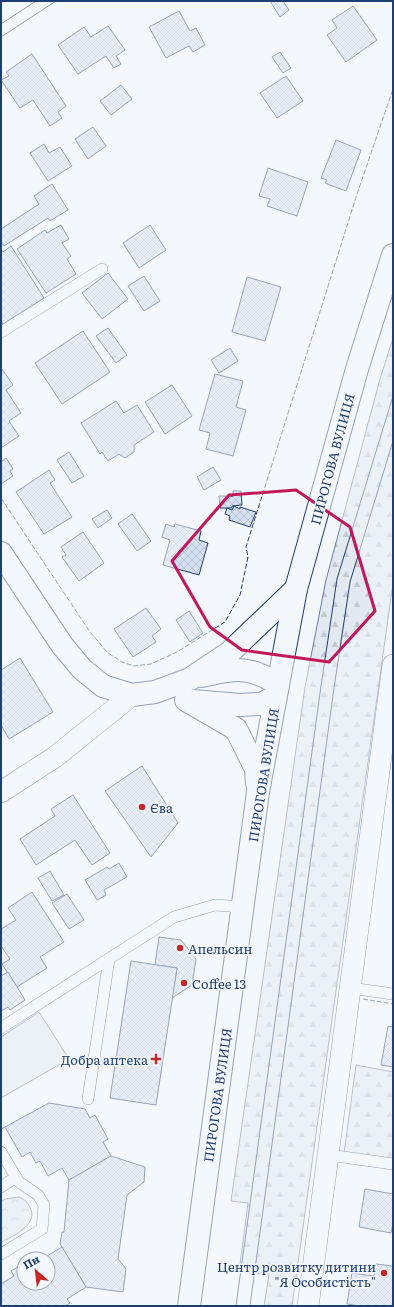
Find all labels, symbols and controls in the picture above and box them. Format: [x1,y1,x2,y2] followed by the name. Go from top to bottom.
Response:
[305,391,359,527] street label: ПИРОГОВА ВУЛИЦЯ
[243,707,283,843] street label: ПИРОГОВА ВУЛИЦЯ
[150,798,173,817] place label: Єва
[137,802,147,812] marker: Єва
[188,939,252,958] place label: Апельсин
[175,943,185,953] marker: Апельсин
[192,974,246,993] place label: Coffee 13
[179,978,189,988] marker: Coffee 13
[198,1027,236,1163] street label: ПИРОГОВА ВУЛИЦЯ
[61,1050,148,1069] place label: Добра аптека
[151,1054,161,1064] marker: Добра аптека
[20,1250,42,1272] text: Пн
[16,1251,56,1291] north arrow
[217,1257,376,1291] place label: Центр розвитку дитини "Я Особистість"
[379,1268,389,1278] marker: Центр розвитку дитини "Я Особистість"

